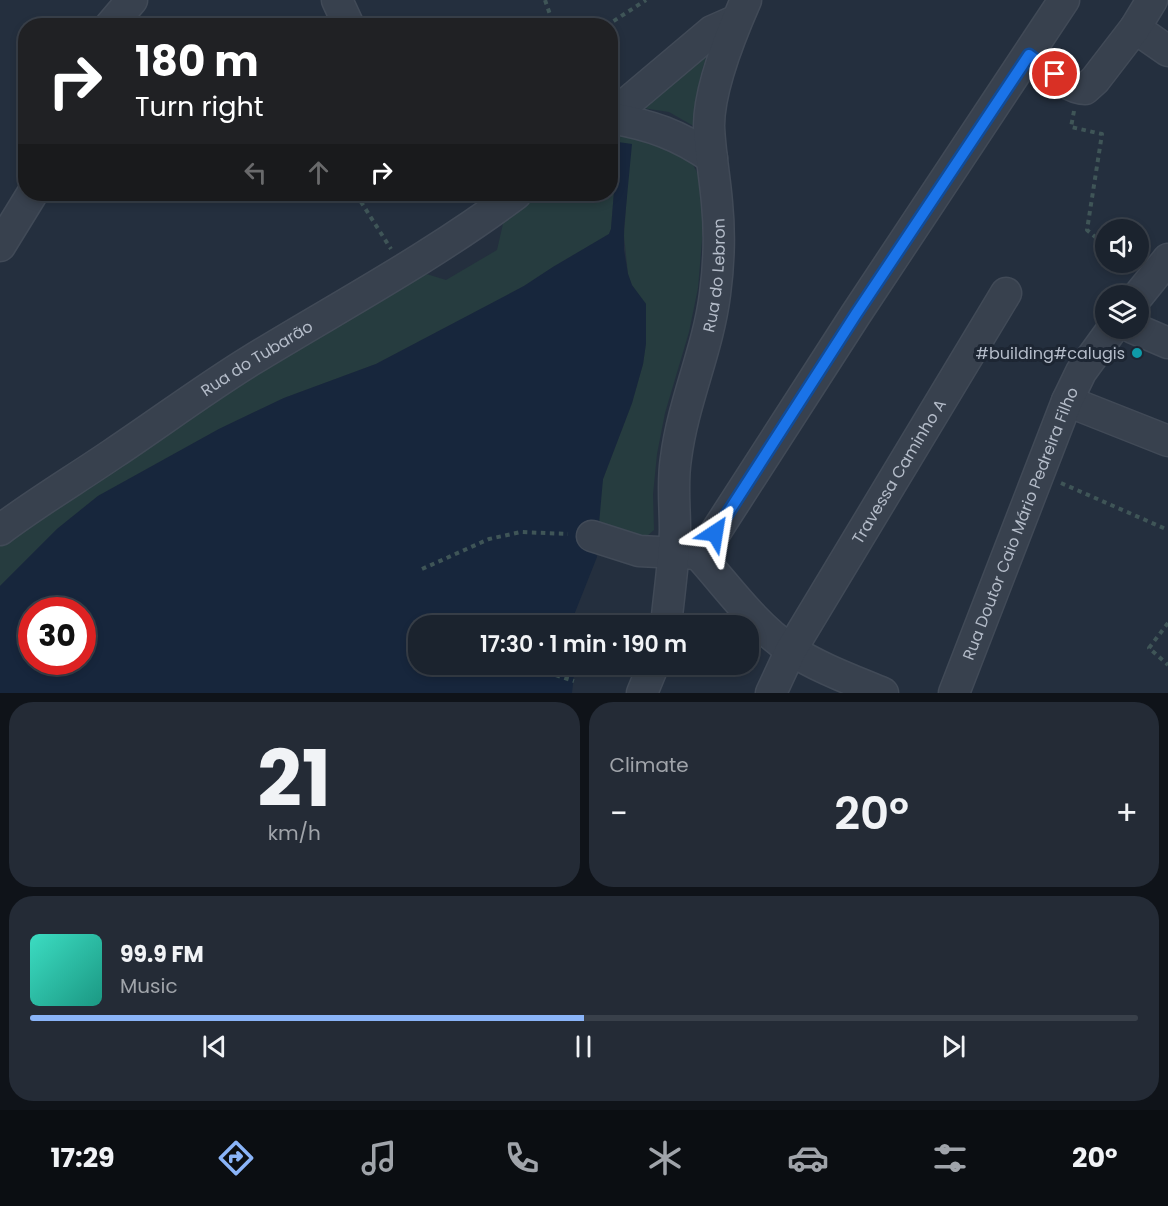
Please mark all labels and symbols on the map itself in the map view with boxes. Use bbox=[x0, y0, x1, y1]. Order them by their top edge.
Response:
pin bbox=[1029, 48, 1080, 99]
street label: Rua do Lebron bbox=[697, 218, 730, 335]
street label: Rua do Tubarão bbox=[196, 315, 317, 402]
place label: #building#calugis bbox=[976, 342, 1125, 365]
marker: #building#calugis bbox=[1130, 346, 1144, 360]
street label: Rua Doutor Caio Mário Pedreira Filho bbox=[956, 383, 1084, 663]
street label: Travessa Caminho A bbox=[846, 394, 951, 548]
position arrow bbox=[683, 501, 747, 565]
speed limit sign: 30 bbox=[18, 597, 96, 675]

